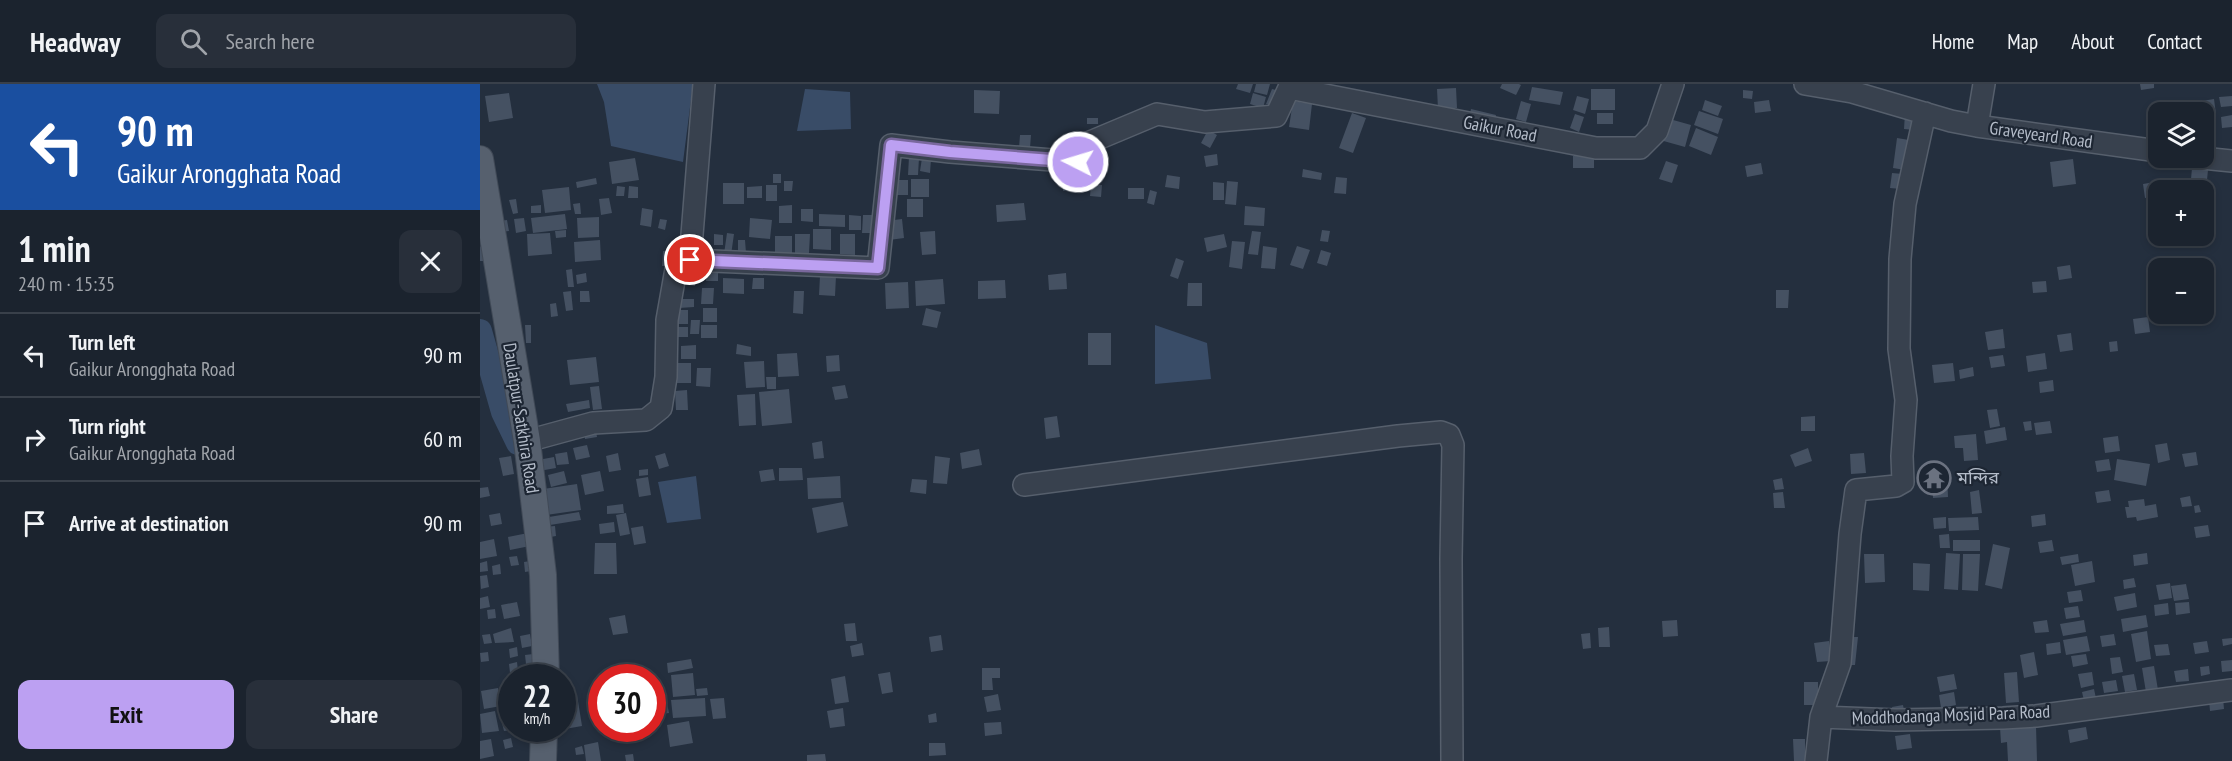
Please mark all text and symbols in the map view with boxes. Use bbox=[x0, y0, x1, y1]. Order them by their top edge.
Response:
search box bbox=[156, 14, 576, 68]
text: Headway bbox=[30, 23, 120, 60]
icon: search bbox=[177, 25, 210, 58]
text: Search here bbox=[225, 27, 315, 55]
text: Home bbox=[1932, 28, 1974, 55]
text: Map bbox=[2007, 28, 2038, 55]
text: About bbox=[2071, 28, 2114, 55]
text: Contact bbox=[2147, 28, 2202, 55]
map controls bbox=[2148, 102, 2214, 324]
button: layers bbox=[2148, 102, 2214, 168]
text: 90 m bbox=[117, 103, 194, 158]
icon: left bbox=[18, 108, 96, 186]
street label: Gaikur Road bbox=[1461, 110, 1539, 147]
street label: Graveyeard Road bbox=[1988, 116, 2094, 153]
position arrow bbox=[1046, 130, 1110, 194]
text: Gaikur Arongghata Road bbox=[117, 156, 341, 190]
button: + bbox=[2148, 180, 2214, 246]
text: 1 min bbox=[18, 225, 91, 272]
button: close bbox=[399, 230, 462, 293]
pin bbox=[664, 234, 715, 285]
icon: arrive bbox=[673, 243, 706, 276]
button: − bbox=[2148, 258, 2214, 324]
text: 240 m · 15:35 bbox=[18, 271, 115, 297]
text: Turn left bbox=[69, 328, 135, 356]
icon: left bbox=[18, 339, 51, 372]
text: 90 m bbox=[423, 341, 462, 369]
street label: Daulatpur-Satkhira Road bbox=[498, 341, 545, 495]
text: Gaikur Arongghata Road bbox=[69, 356, 235, 382]
text: Turn right bbox=[69, 412, 146, 440]
icon: right bbox=[18, 423, 51, 456]
text: 60 m bbox=[423, 425, 462, 453]
text: Gaikur Arongghata Road bbox=[69, 440, 235, 466]
temple icon: মন্দির bbox=[1916, 460, 1952, 496]
place label: মন্দির bbox=[1956, 466, 1999, 489]
icon: arrive bbox=[18, 507, 51, 540]
text: Arrive at destination bbox=[69, 509, 229, 537]
text: 90 m bbox=[423, 509, 462, 537]
speed limit sign: 30 bbox=[588, 664, 666, 742]
text: 22 bbox=[523, 676, 551, 715]
button: Exit bbox=[18, 680, 234, 749]
button: Share bbox=[246, 680, 462, 749]
street label: Moddhodanga Mosjid Para Road bbox=[1851, 700, 2051, 729]
text: km/h bbox=[524, 709, 550, 728]

